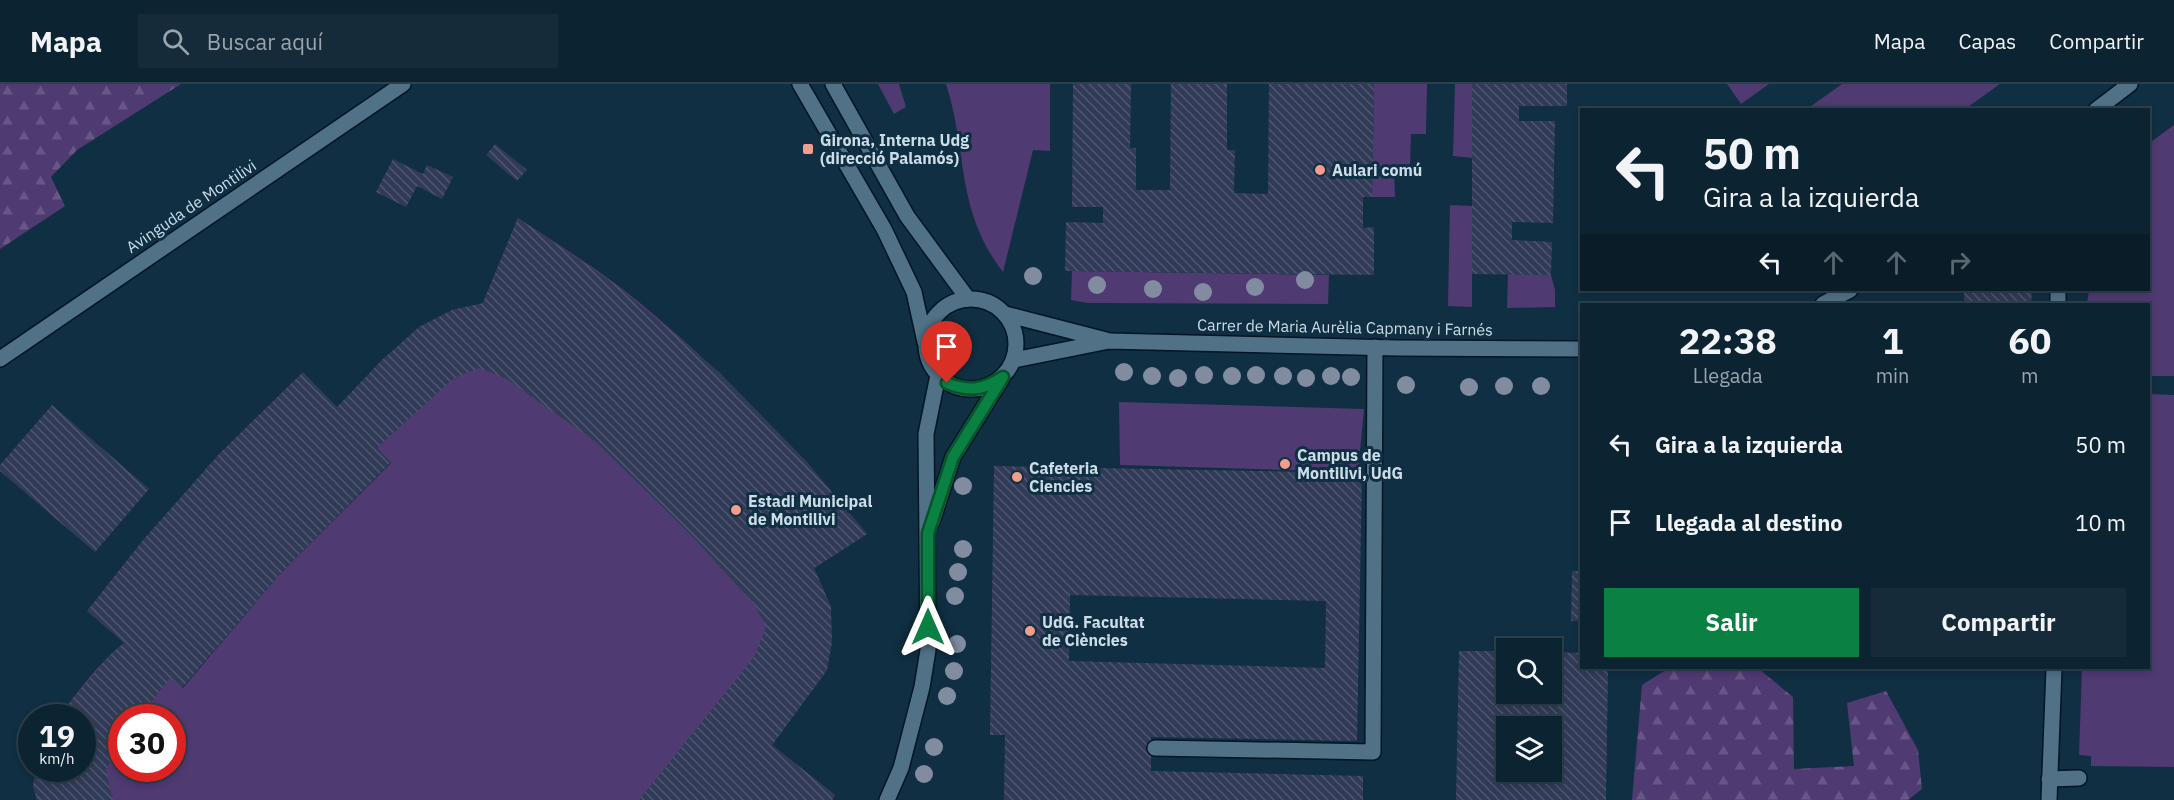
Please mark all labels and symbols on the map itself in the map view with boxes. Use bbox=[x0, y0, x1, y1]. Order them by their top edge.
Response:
place label: Girona, Interna Udg (direcció Palamós) bbox=[820, 130, 969, 168]
marker: Girona, Interna Udg (direcció Palamós) bbox=[801, 142, 815, 156]
street label: Avinguda de Montilivi bbox=[122, 155, 260, 257]
place label: Aulari comú bbox=[1332, 160, 1422, 180]
marker: Aulari comú bbox=[1313, 163, 1327, 177]
street label: Carrer de Maria Aurèlia Capmany i Farnés bbox=[1197, 314, 1493, 340]
pin bbox=[921, 321, 972, 383]
place label: Campus de Montilivi, UdG bbox=[1297, 445, 1403, 483]
marker: Campus de Montilivi, UdG bbox=[1278, 457, 1292, 471]
place label: Cafeteria Ciencies bbox=[1029, 458, 1098, 496]
marker: Cafeteria Ciencies bbox=[1010, 470, 1024, 484]
place label: Estadi Municipal de Montilivi bbox=[748, 491, 872, 529]
marker: Estadi Municipal de Montilivi bbox=[729, 503, 743, 517]
position arrow bbox=[896, 595, 960, 659]
place label: UdG. Facultat de Ciències bbox=[1042, 612, 1145, 650]
marker: UdG. Facultat de Ciències bbox=[1023, 624, 1037, 638]
speed limit sign: 30 bbox=[108, 704, 186, 782]

